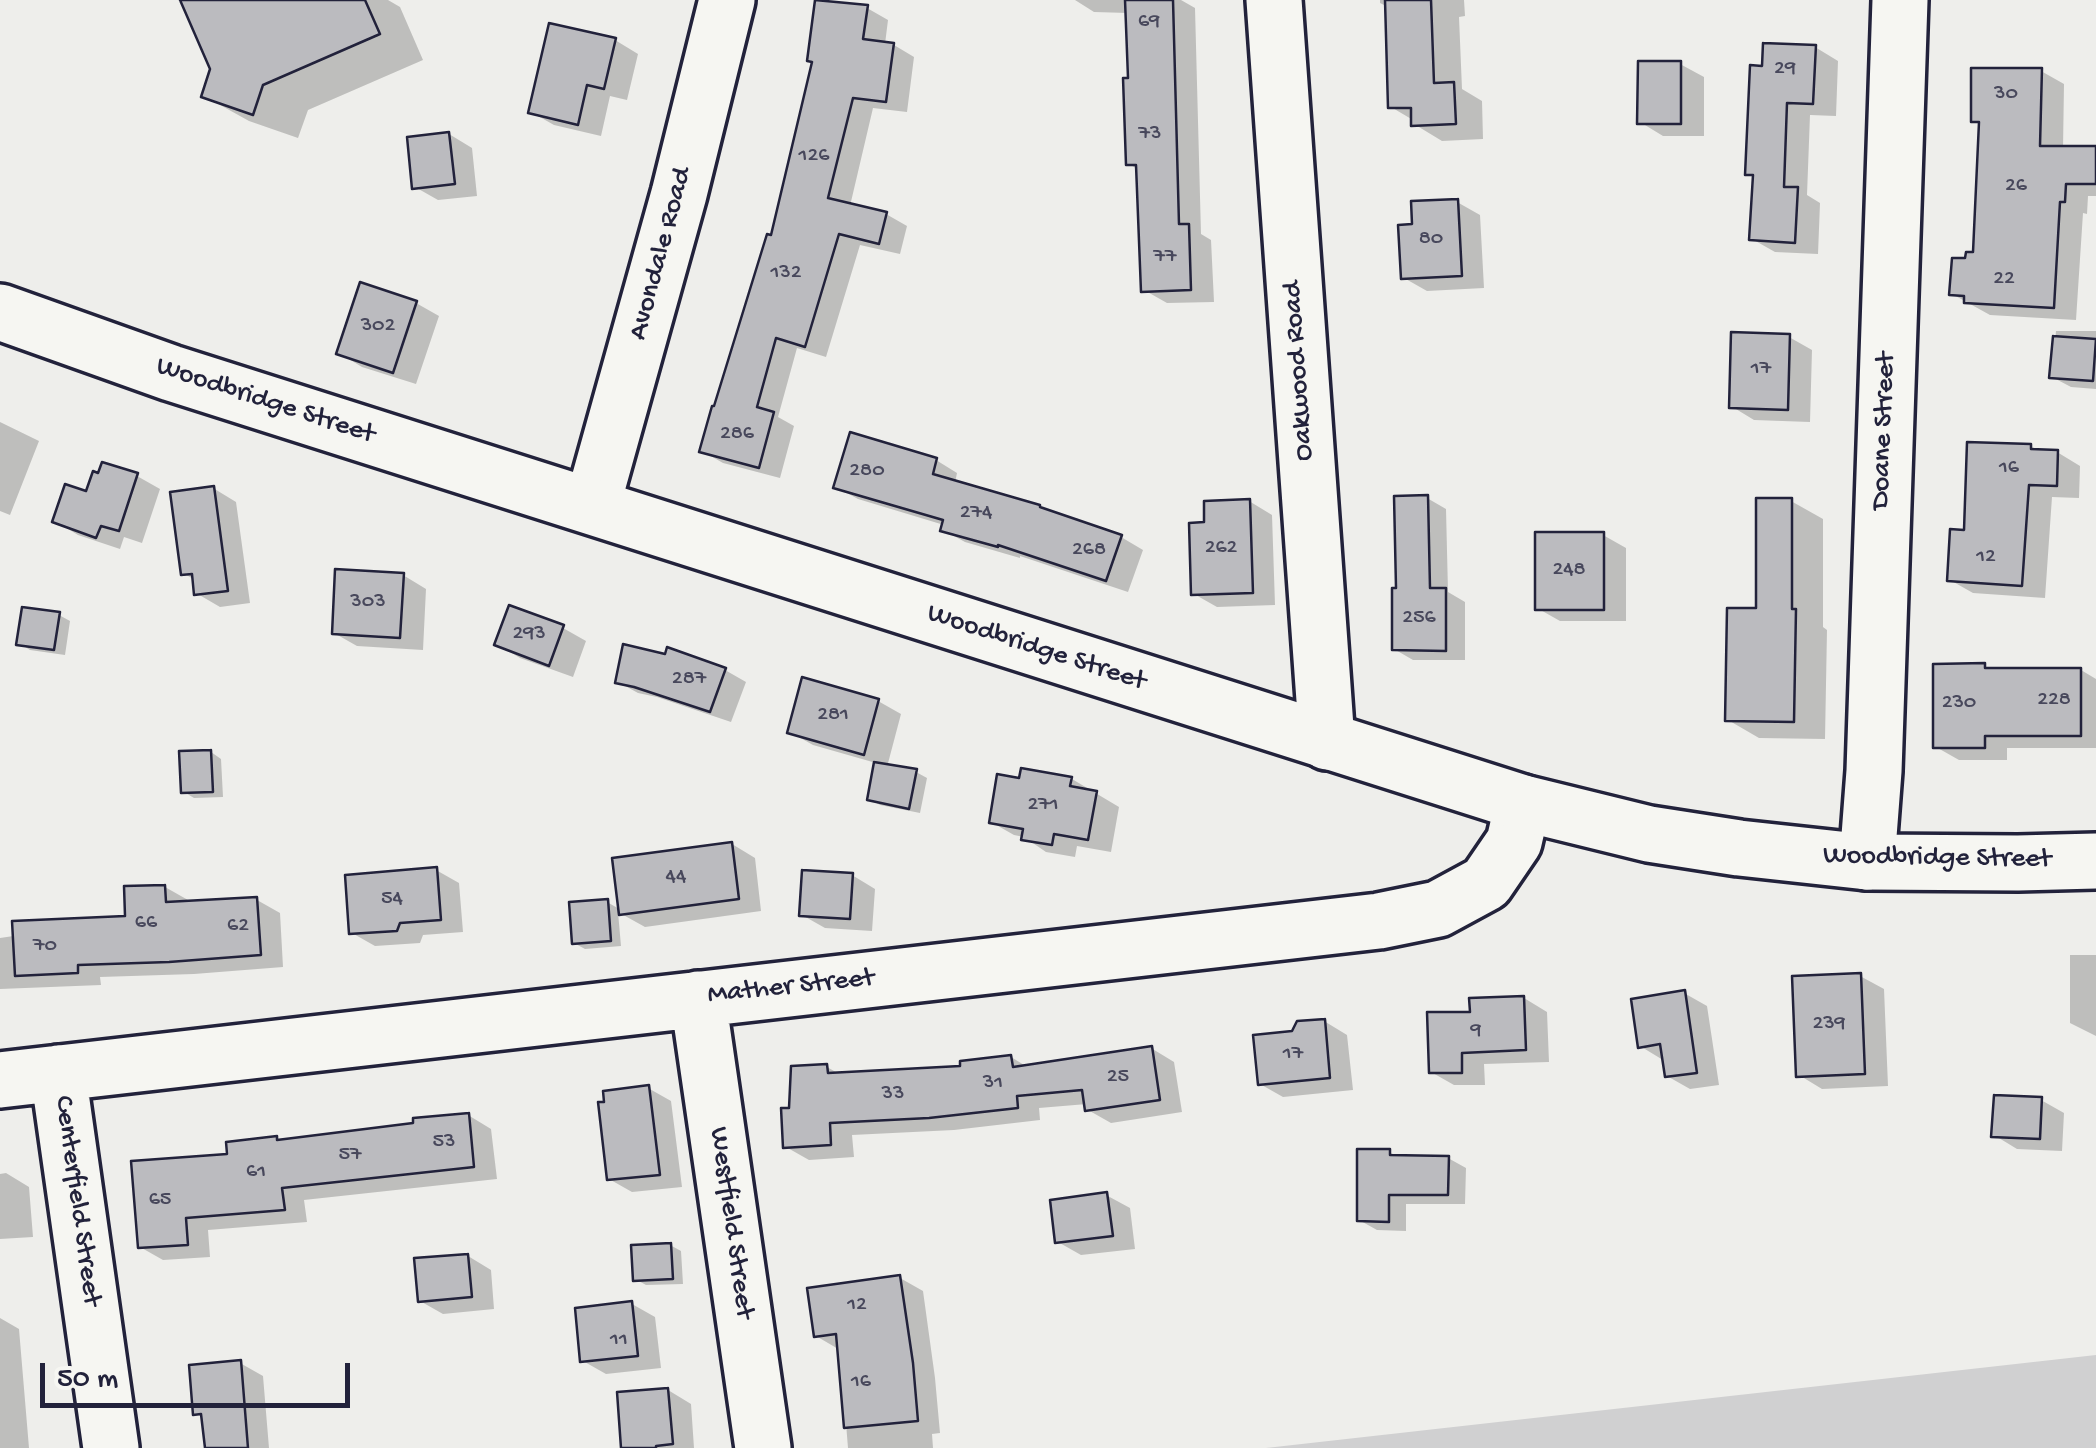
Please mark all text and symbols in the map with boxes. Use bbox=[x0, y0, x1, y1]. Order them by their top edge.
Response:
house number: 69 bbox=[1138, 10, 1160, 36]
house number: 29 bbox=[1774, 57, 1796, 83]
house number: 30 bbox=[1994, 82, 2018, 108]
house number: 73 bbox=[1139, 122, 1161, 148]
house number: 126 bbox=[799, 144, 829, 170]
street label: Avondale Road bbox=[623, 164, 701, 344]
house number: 26 bbox=[2005, 174, 2027, 200]
house number: 80 bbox=[1419, 227, 1443, 253]
house number: 77 bbox=[1154, 245, 1176, 271]
house number: 132 bbox=[770, 261, 802, 287]
house number: 22 bbox=[1993, 267, 2015, 293]
street label: Oakwood Road bbox=[1277, 280, 1323, 462]
house number: 302 bbox=[361, 314, 395, 340]
street label: Woodbridge Street bbox=[151, 351, 379, 453]
street label: Doane Street bbox=[1865, 352, 1905, 510]
house number: 17 bbox=[1751, 357, 1771, 383]
house number: 286 bbox=[720, 422, 754, 448]
house number: 16 bbox=[1999, 456, 2019, 482]
house number: 280 bbox=[849, 459, 885, 485]
house number: 274 bbox=[960, 501, 992, 527]
house number: 262 bbox=[1205, 536, 1237, 562]
house number: 268 bbox=[1072, 538, 1106, 564]
house number: 12 bbox=[1976, 545, 1996, 571]
house number: 248 bbox=[1552, 558, 1586, 584]
house number: 303 bbox=[350, 590, 386, 616]
street label: Woodbridge Street bbox=[922, 598, 1150, 700]
house number: 256 bbox=[1402, 606, 1436, 632]
house number: 293 bbox=[512, 622, 546, 648]
house number: 287 bbox=[672, 667, 706, 693]
house number: 228 bbox=[2037, 688, 2071, 714]
house number: 230 bbox=[1942, 691, 1976, 717]
house number: 281 bbox=[817, 703, 849, 729]
house number: 271 bbox=[1027, 793, 1059, 819]
street label: Woodbridge Street bbox=[1823, 840, 2051, 878]
house number: 44 bbox=[666, 865, 686, 891]
house number: 54 bbox=[381, 887, 403, 913]
house number: 66 bbox=[135, 911, 157, 937]
house number: 62 bbox=[227, 914, 249, 940]
house number: 70 bbox=[33, 934, 57, 960]
street label: Mather Street bbox=[706, 963, 876, 1013]
house number: 239 bbox=[1812, 1012, 1846, 1038]
house number: 9 bbox=[1470, 1019, 1482, 1045]
house number: 17 bbox=[1283, 1042, 1303, 1068]
house number: 25 bbox=[1107, 1065, 1129, 1091]
house number: 31 bbox=[983, 1071, 1003, 1097]
house number: 33 bbox=[882, 1082, 904, 1108]
street label: Centerfield Street bbox=[45, 1094, 107, 1308]
street label: Westfield Street bbox=[700, 1125, 760, 1321]
house number: 53 bbox=[433, 1130, 455, 1156]
house number: 57 bbox=[338, 1143, 362, 1169]
house number: 61 bbox=[246, 1160, 266, 1186]
house number: 65 bbox=[149, 1188, 171, 1214]
house number: 12 bbox=[847, 1293, 867, 1319]
house number: 11 bbox=[610, 1328, 628, 1354]
scale bar bbox=[45, 1343, 355, 1405]
text: 50 m bbox=[57, 1363, 118, 1398]
house number: 16 bbox=[851, 1370, 871, 1396]

